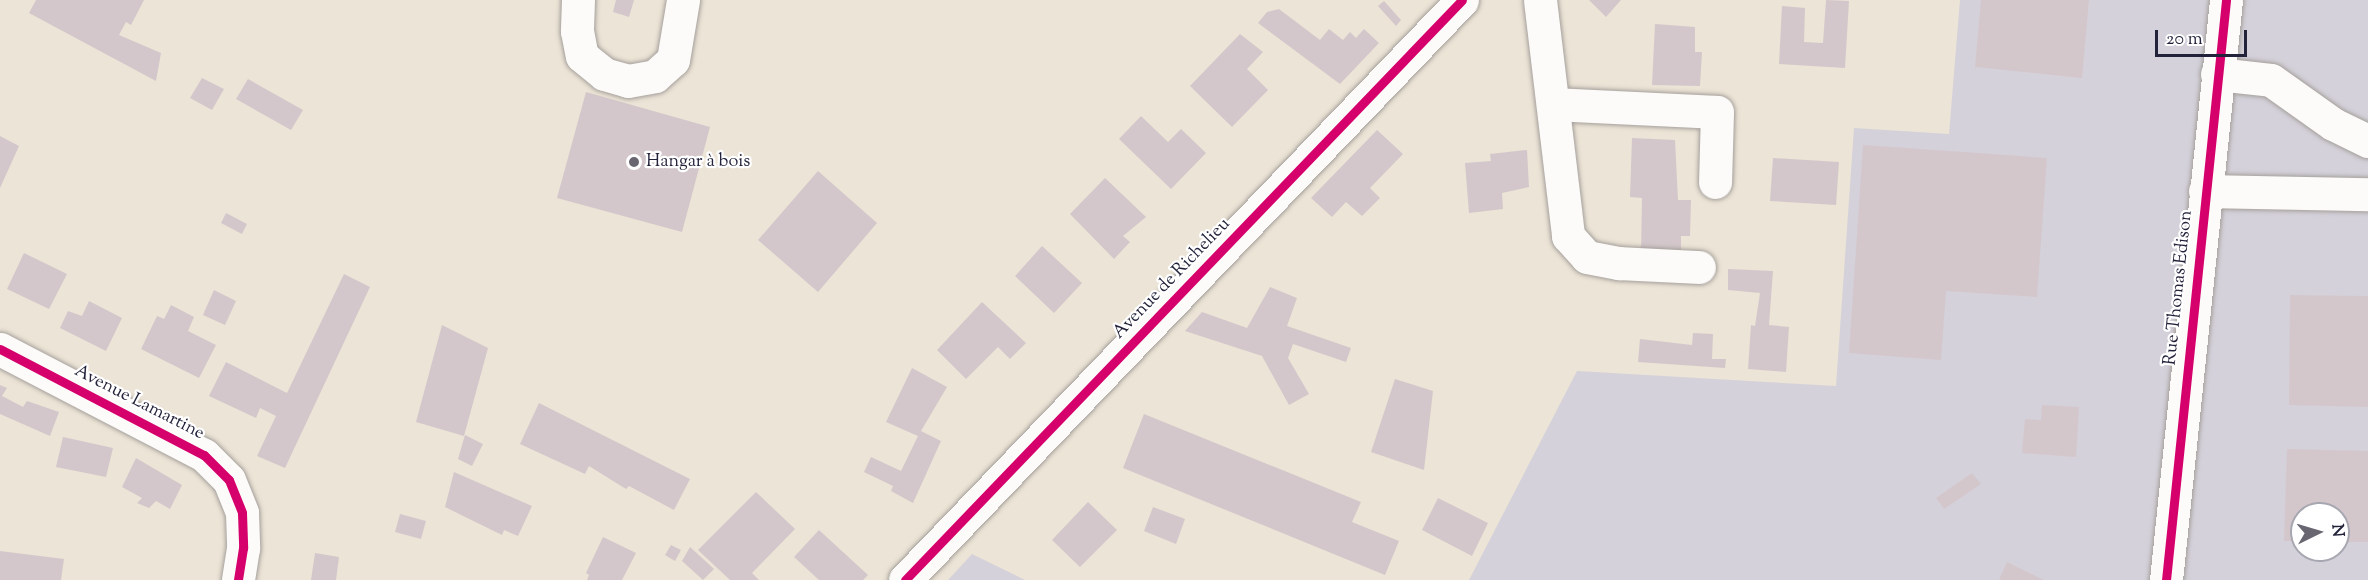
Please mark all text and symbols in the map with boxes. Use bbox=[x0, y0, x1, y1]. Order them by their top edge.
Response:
scale bar bbox=[2158, 18, 2250, 56]
text: 20 m bbox=[2166, 27, 2203, 53]
place label: Hangar à bois bbox=[646, 151, 750, 173]
marker: Hangar à bois bbox=[627, 155, 641, 169]
street label: Rue Thomas Edison bbox=[2160, 209, 2198, 367]
street label: Avenue de Richelieu bbox=[1109, 214, 1235, 344]
street label: Avenue Lamartine bbox=[70, 361, 208, 445]
north arrow bbox=[2290, 502, 2350, 562]
text: N bbox=[2324, 523, 2348, 538]

